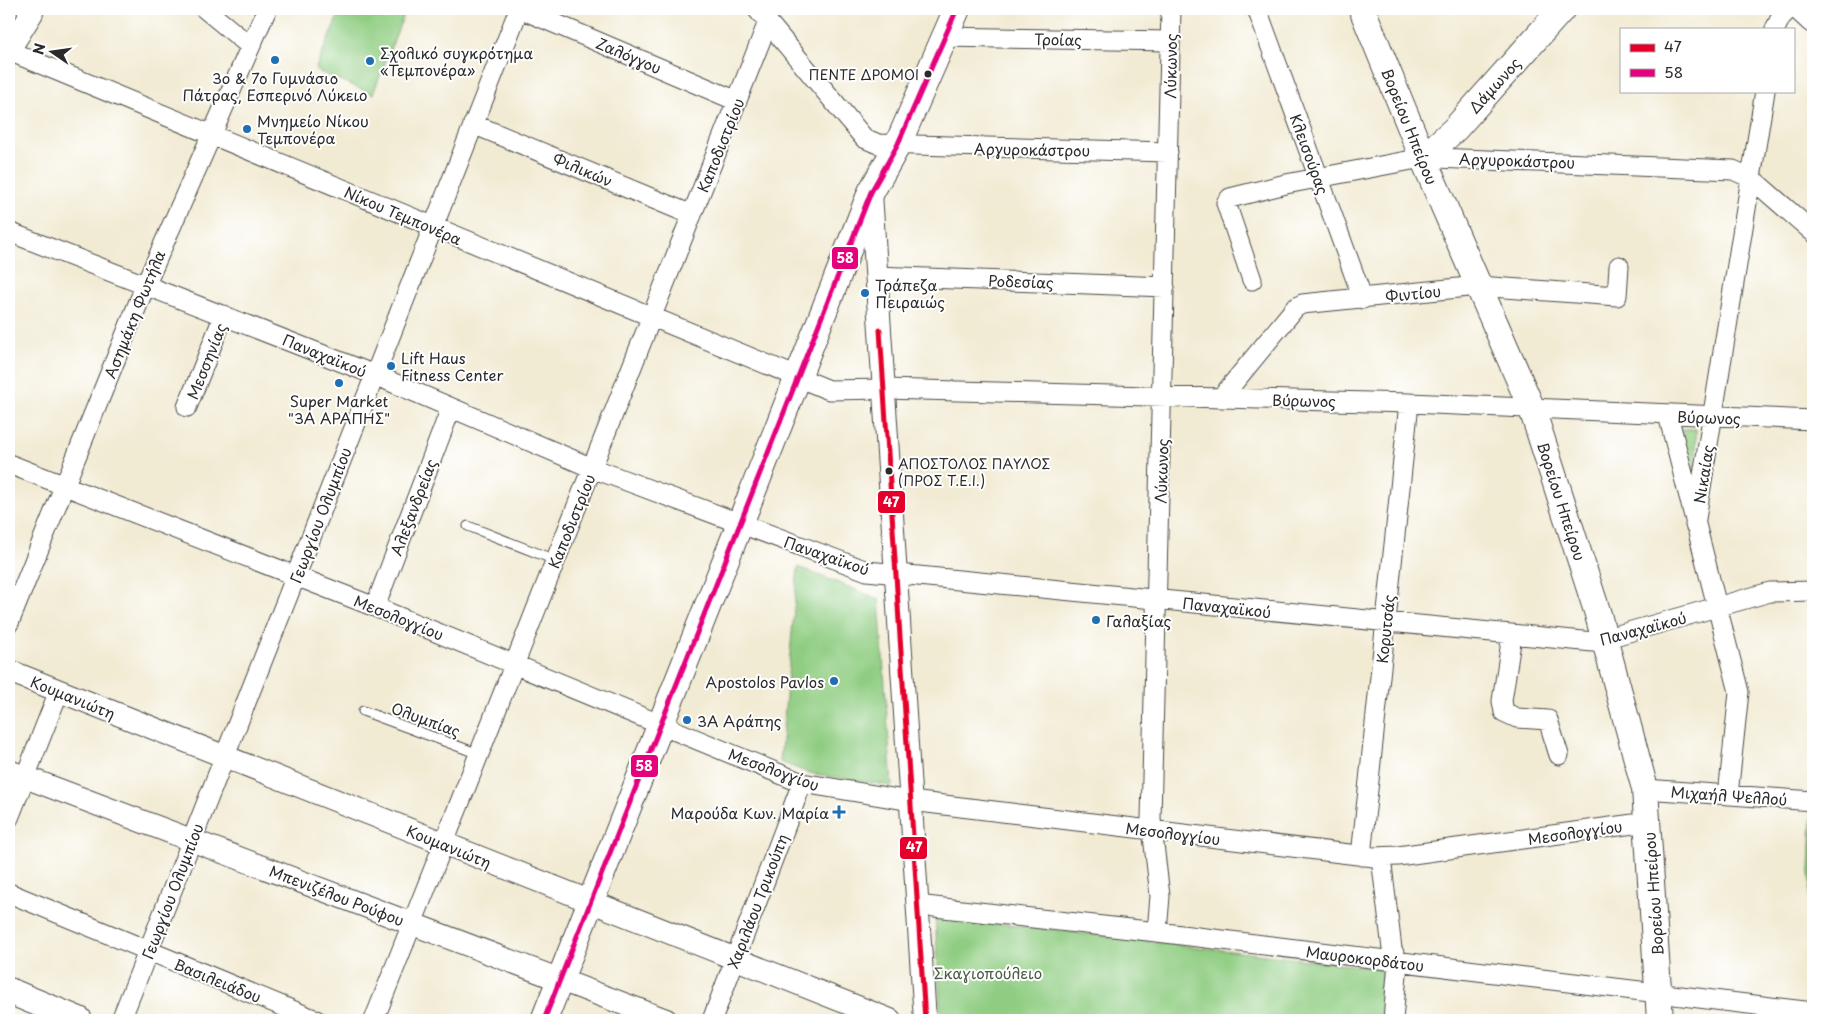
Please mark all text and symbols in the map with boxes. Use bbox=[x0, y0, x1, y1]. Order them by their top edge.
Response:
street label: Τροίας bbox=[1034, 27, 1082, 51]
north arrow bbox=[28, 28, 78, 78]
legend bbox=[1620, 28, 1794, 92]
street label: Ζαλόγγου bbox=[593, 31, 665, 79]
street label: Λύκωνος bbox=[1158, 33, 1182, 99]
text: 47 bbox=[1664, 34, 1682, 57]
text: N bbox=[27, 41, 50, 57]
place label: Σχολικό συγκρότημα «Τεμπονέρα» bbox=[380, 41, 533, 81]
street label: Δάμωνος bbox=[1463, 52, 1526, 118]
marker: 3ο & 7ο Γυμνάσιο Πάτρας, Εσπερινό Λύκειο bbox=[269, 54, 281, 66]
marker: Σχολικό συγκρότημα «Τεμπονέρα» bbox=[364, 55, 376, 67]
text: 58 bbox=[1664, 60, 1683, 83]
place label: ΠΕΝΤΕ ΔΡΟΜΟΙ bbox=[808, 64, 919, 85]
street label: Βορείου Ηπείρου bbox=[1376, 64, 1444, 188]
place label: 3ο & 7ο Γυμνάσιο Πάτρας, Εσπερινό Λύκειο bbox=[182, 66, 368, 106]
marker: ΠΕΝΤΕ ΔΡΟΜΟΙ bbox=[923, 69, 933, 79]
street label: Καποδιστρίου bbox=[691, 94, 749, 196]
place label: Μνημείο Νίκου Τεμπονέρα bbox=[257, 109, 369, 149]
street label: Κλεισούρας bbox=[1285, 111, 1335, 198]
marker: Μνημείο Νίκου Τεμπονέρα bbox=[241, 123, 253, 135]
street label: Αργυροκάστρου bbox=[974, 136, 1090, 162]
street label: Φιλικών bbox=[550, 146, 616, 192]
street label: Αργυροκάστρου bbox=[1458, 146, 1576, 174]
street label: Νίκου Τεμπονέρα bbox=[341, 180, 465, 250]
street label: Ασημάκη Φωτήλα bbox=[98, 246, 170, 382]
line badge: 58 bbox=[831, 246, 859, 270]
text: 58 bbox=[836, 247, 854, 268]
street label: Ροδεσίας bbox=[988, 268, 1054, 294]
place label: Τράπεζα Πειραιώς bbox=[875, 273, 945, 313]
street label: Φιντίου bbox=[1384, 279, 1442, 307]
marker: Τράπεζα Πειραιώς bbox=[859, 287, 871, 299]
street label: Μεσσηνίας bbox=[180, 319, 232, 403]
street label: Παναχαϊκού bbox=[279, 328, 371, 382]
place label: Lift Haus Fitness Center bbox=[401, 346, 504, 386]
marker: Lift Haus Fitness Center bbox=[385, 360, 397, 372]
marker: Super Market "3Α ΑΡΑΠΗΣ" bbox=[333, 377, 345, 389]
street label: Βύρωνος bbox=[1272, 388, 1336, 412]
place label: Super Market "3Α ΑΡΑΠΗΣ" bbox=[288, 389, 390, 429]
street label: Βύρωνος bbox=[1677, 404, 1741, 430]
street label: Λύκωνος bbox=[1148, 438, 1174, 504]
street label: Βορείου Ηπείρου bbox=[1532, 439, 1592, 563]
street label: Νικαίας bbox=[1687, 443, 1719, 505]
street label: Γεωργίου Ολυμπίου bbox=[283, 444, 357, 586]
place label: ΑΠΟΣΤΟΛΟΣ ΠΑΥΛΟΣ (ΠΡΟΣ Τ.Ε.Ι.) bbox=[898, 453, 1050, 491]
street label: Αλεξανδρείας bbox=[384, 455, 442, 559]
marker: ΑΠΟΣΤΟΛΟΣ ΠΑΥΛΟΣ (ΠΡΟΣ Τ.Ε.Ι.) bbox=[884, 466, 894, 476]
street label: Καποδιστρίου bbox=[542, 470, 600, 572]
line badge: 47 bbox=[877, 490, 906, 514]
text: 47 bbox=[883, 491, 900, 512]
street label: Παναχαϊκού bbox=[781, 530, 873, 580]
street label: Μεσολογγίου bbox=[351, 589, 447, 645]
street label: Παναχαϊκού bbox=[1182, 591, 1272, 623]
street label: Κορυτσάς bbox=[1370, 593, 1400, 665]
street label: Παναχαϊκού bbox=[1597, 605, 1689, 651]
place label: Γαλαξίας bbox=[1106, 609, 1172, 632]
marker: Γαλαξίας bbox=[1090, 614, 1102, 626]
street label: Κουμανιώτη bbox=[27, 670, 119, 724]
place label: Apostolos Pavlos bbox=[706, 670, 824, 693]
marker: Apostolos Pavlos bbox=[828, 675, 840, 687]
street label: Ολυμπίας bbox=[388, 696, 464, 742]
place label: 3Α Αράπης bbox=[697, 709, 782, 732]
marker: 3Α Αράπης bbox=[681, 714, 693, 726]
street label: Μεσολογγίου bbox=[725, 742, 823, 796]
line badge: 58 bbox=[630, 754, 659, 778]
text: 58 bbox=[635, 755, 653, 776]
street label: Μιχαήλ Ψελλού bbox=[1670, 779, 1788, 811]
place label: Μαρούδα Κων. Μαρία bbox=[670, 801, 829, 824]
marker: Μαρούδα Κων. Μαρία bbox=[833, 806, 845, 818]
street label: Μεσολογγίου bbox=[1526, 814, 1624, 850]
street label: Μεσολογγίου bbox=[1124, 816, 1222, 850]
street label: Κουμανιώτη bbox=[403, 819, 495, 873]
street label: Γεωργίου Ολυμπίου bbox=[135, 820, 209, 962]
street label: Χαριλάου Τρικούπη bbox=[721, 830, 793, 972]
street label: Βορείου Ηπείρου bbox=[1637, 831, 1669, 957]
line badge: 47 bbox=[899, 836, 928, 860]
text: 47 bbox=[906, 836, 923, 857]
street label: Μπενιζέλου Ρούφου bbox=[266, 859, 408, 931]
street label: Μαυροκορδάτου bbox=[1305, 939, 1425, 977]
street label: Βασιλειάδου bbox=[171, 952, 265, 1008]
park label: Σκαγιοπούλειο bbox=[934, 961, 1042, 984]

